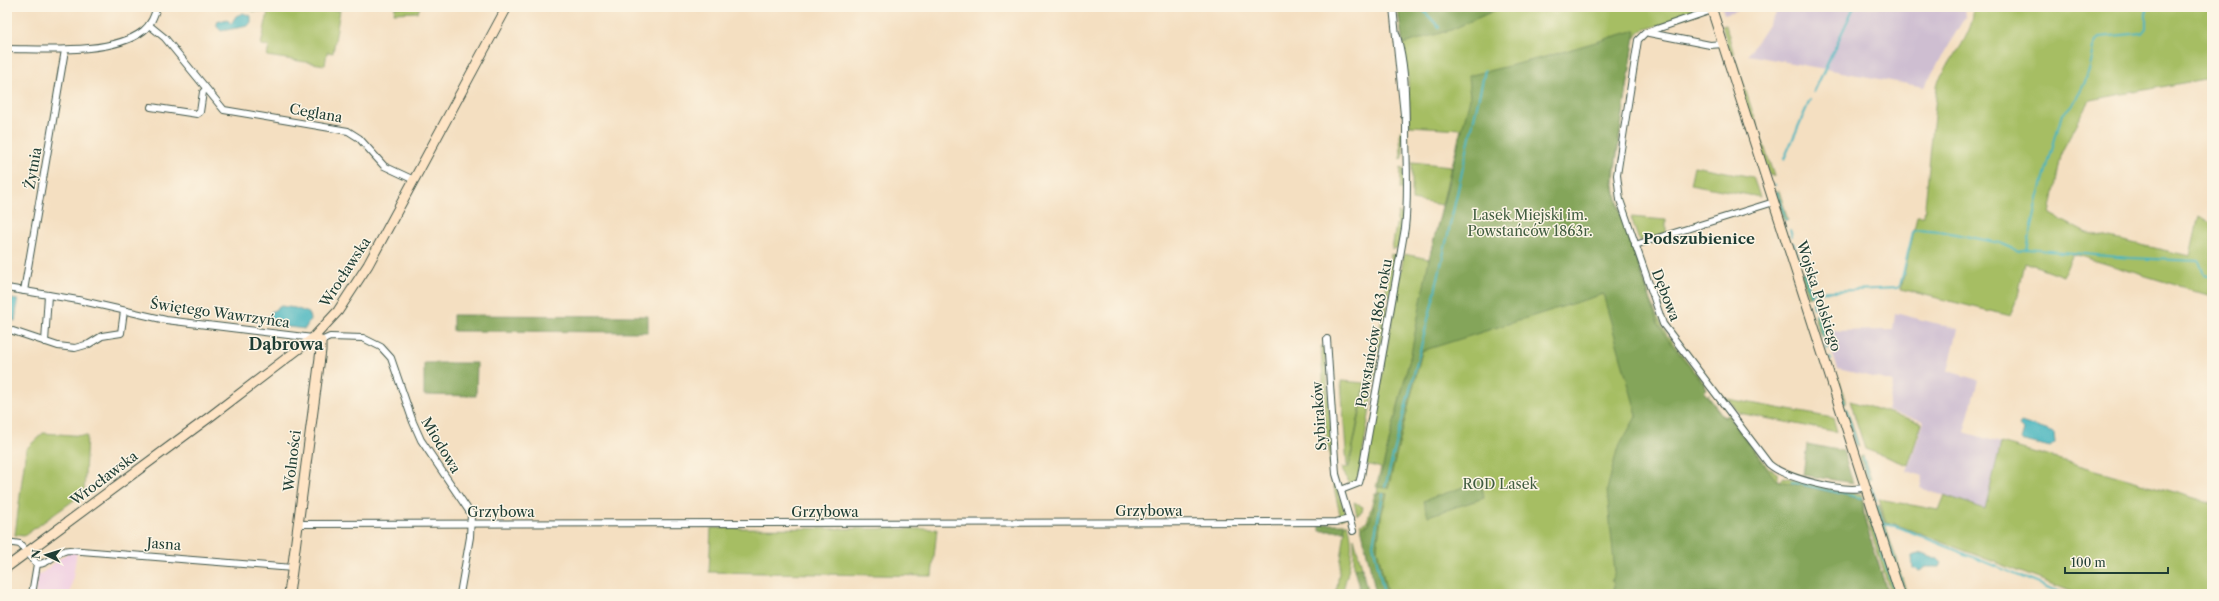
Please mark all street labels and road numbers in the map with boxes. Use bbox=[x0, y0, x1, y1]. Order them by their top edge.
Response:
street label: Ceglana bbox=[288, 99, 345, 127]
street label: Żytnia bbox=[20, 145, 46, 190]
street label: Wrocławska bbox=[315, 233, 375, 311]
street label: Wojska Polskiego bbox=[1792, 237, 1845, 354]
street label: Powstańców 1863 roku bbox=[1352, 257, 1396, 409]
street label: Dębowa bbox=[1648, 266, 1684, 324]
street label: Świętego Wawrzyńca bbox=[149, 293, 292, 332]
street label: Sybiraków bbox=[1308, 380, 1330, 451]
street label: Miodowa bbox=[417, 414, 465, 477]
street label: Wolności bbox=[279, 429, 305, 494]
street label: Wrocławska bbox=[66, 446, 142, 510]
street label: Grzybowa bbox=[1115, 502, 1183, 520]
street label: Grzybowa bbox=[467, 503, 535, 521]
street label: Grzybowa bbox=[791, 503, 859, 521]
street label: Jasna bbox=[144, 534, 182, 554]

